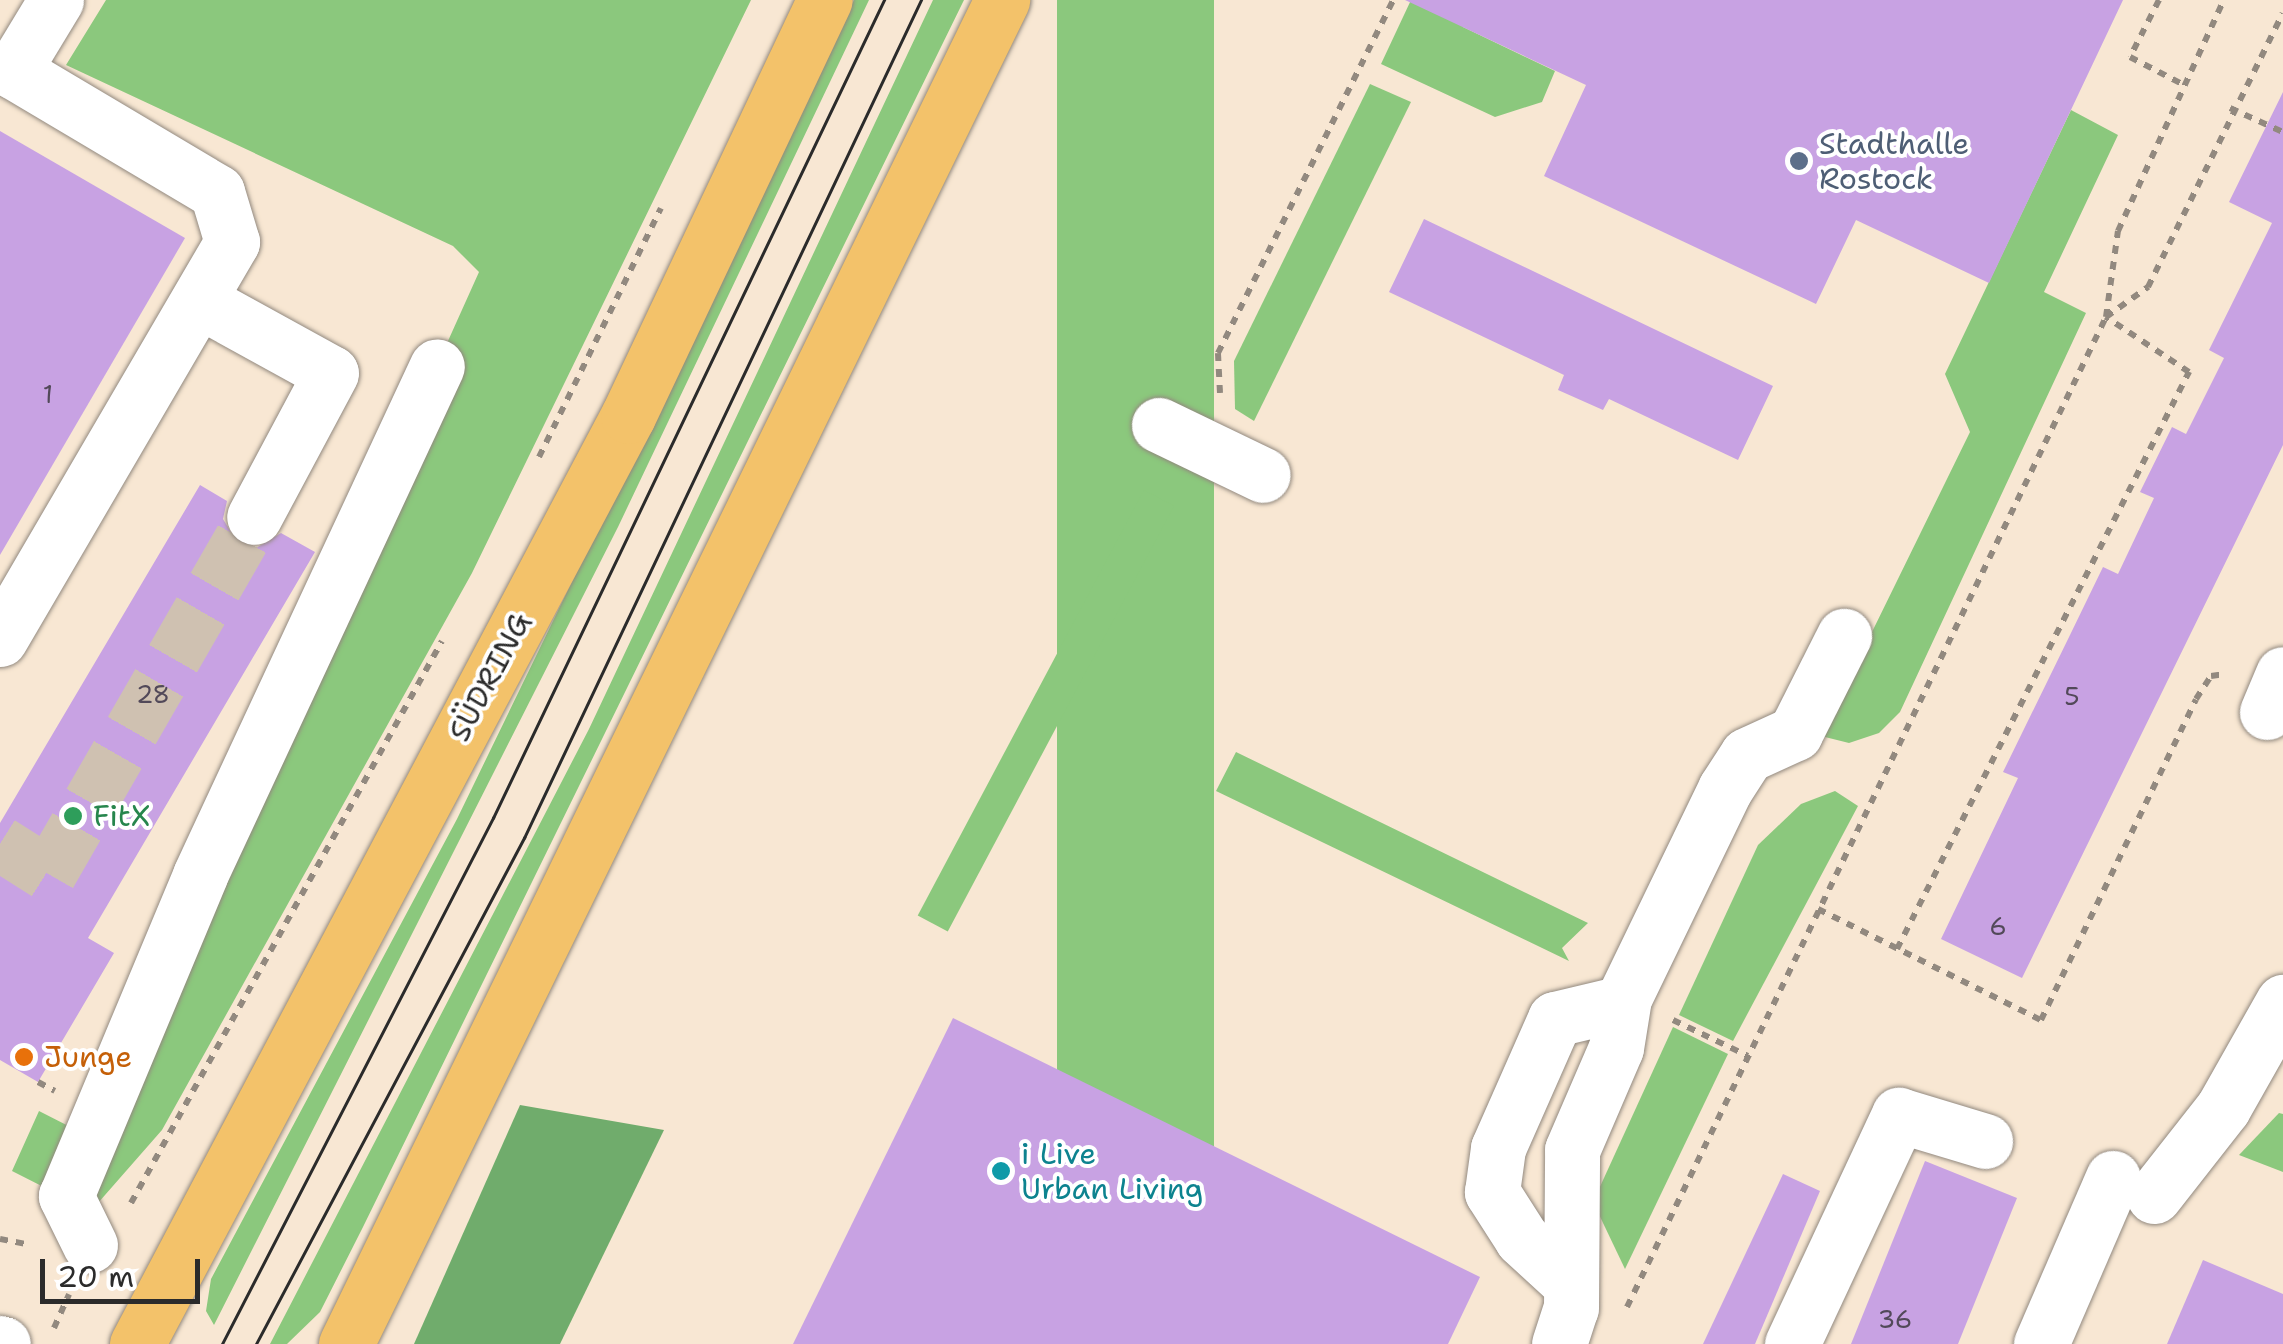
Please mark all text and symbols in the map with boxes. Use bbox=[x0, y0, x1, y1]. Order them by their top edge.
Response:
place label: Stadthalle Rostock bbox=[1819, 126, 1969, 196]
marker: Stadthalle Rostock bbox=[1788, 150, 1810, 172]
house number: 1 bbox=[43, 379, 53, 409]
street label: SÜDRING bbox=[441, 607, 539, 747]
house number: 28 bbox=[136, 679, 170, 709]
house number: 5 bbox=[2064, 681, 2080, 711]
place label: FitX bbox=[93, 798, 150, 834]
marker: FitX bbox=[62, 805, 84, 827]
house number: 6 bbox=[1989, 911, 2007, 941]
place label: Junge bbox=[44, 1039, 132, 1075]
marker: Junge bbox=[13, 1046, 35, 1068]
place label: i Live Urban Living bbox=[1021, 1136, 1203, 1206]
marker: i Live Urban Living bbox=[990, 1160, 1012, 1182]
scale bar bbox=[45, 1239, 205, 1301]
text: 20 m bbox=[57, 1256, 134, 1297]
house number: 36 bbox=[1878, 1304, 1912, 1334]

